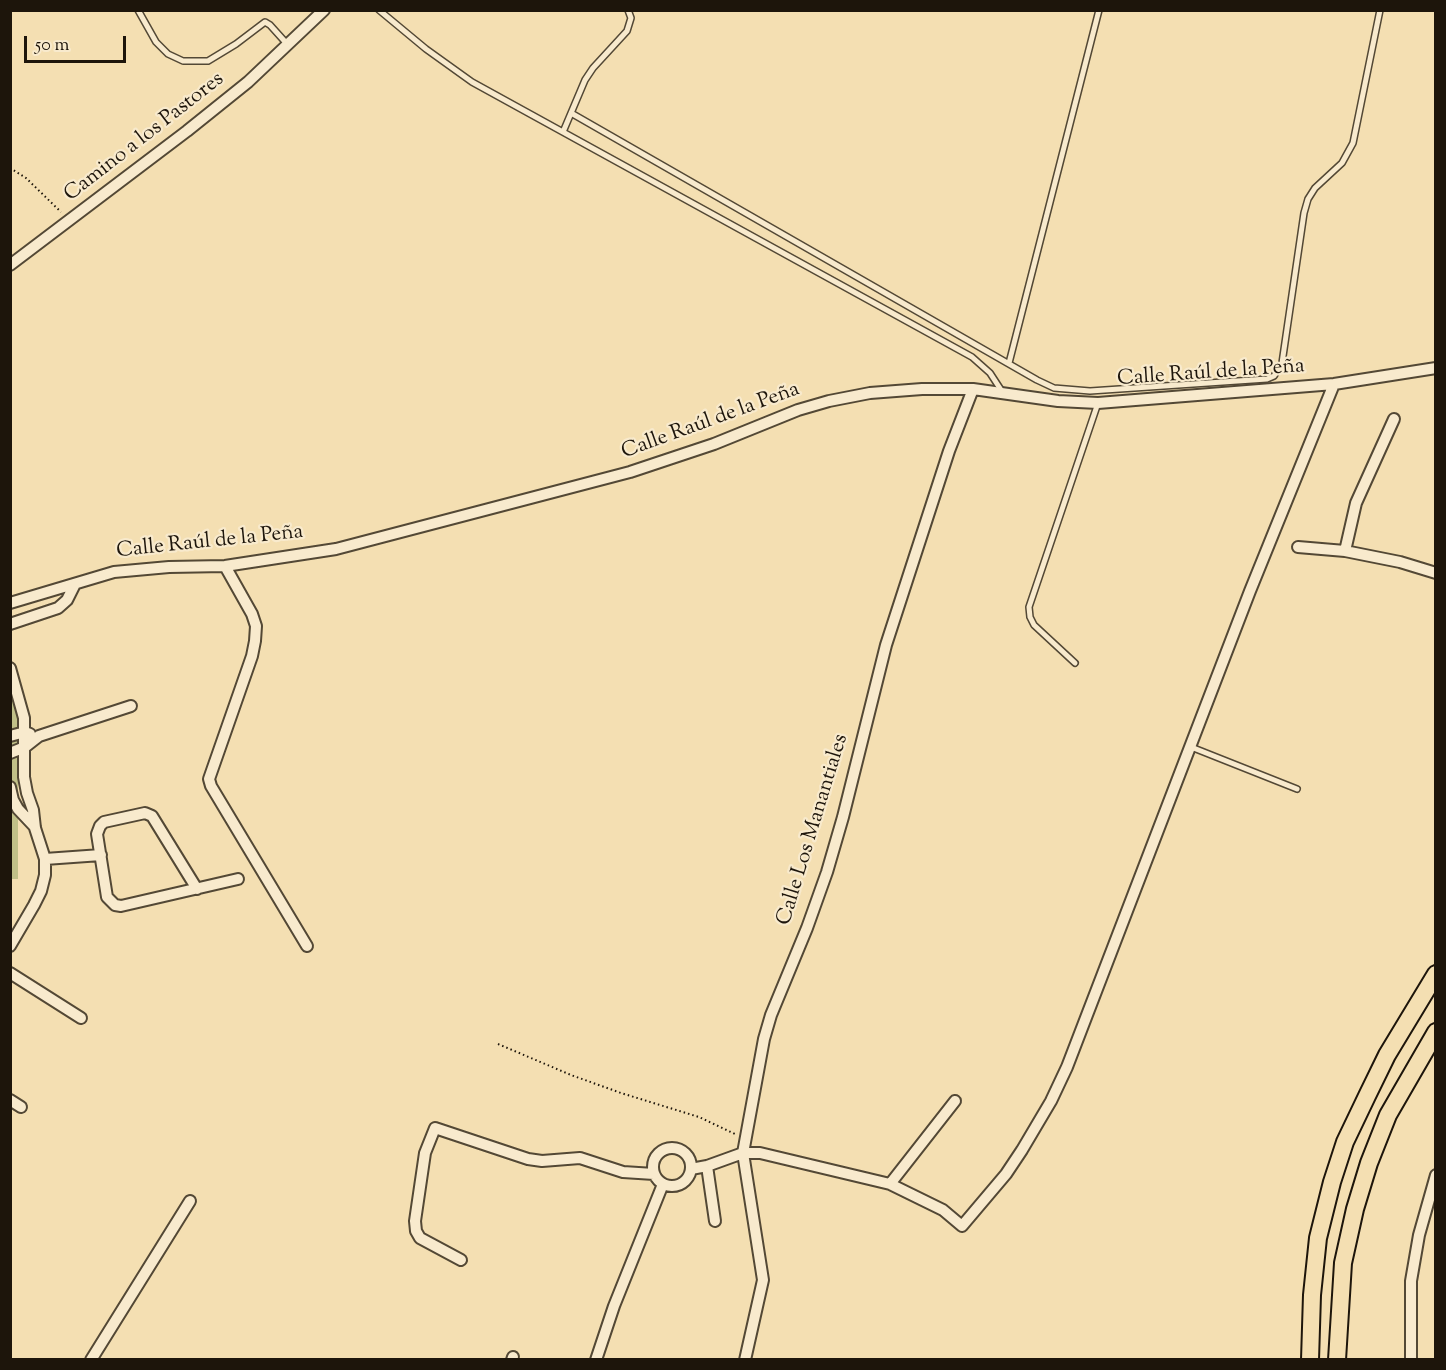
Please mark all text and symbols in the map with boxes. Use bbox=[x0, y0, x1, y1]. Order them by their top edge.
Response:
scale bar bbox=[27, 24, 129, 62]
text: 50 m bbox=[35, 33, 69, 59]
street label: Camino a los Pastores bbox=[60, 68, 230, 208]
street label: Calle Raúl de la Peña bbox=[1116, 355, 1306, 393]
street label: Calle Raúl de la Peña bbox=[618, 378, 804, 466]
street label: Calle Raúl de la Peña bbox=[115, 521, 305, 565]
street label: Calle Los Manantiales bbox=[773, 731, 855, 929]

